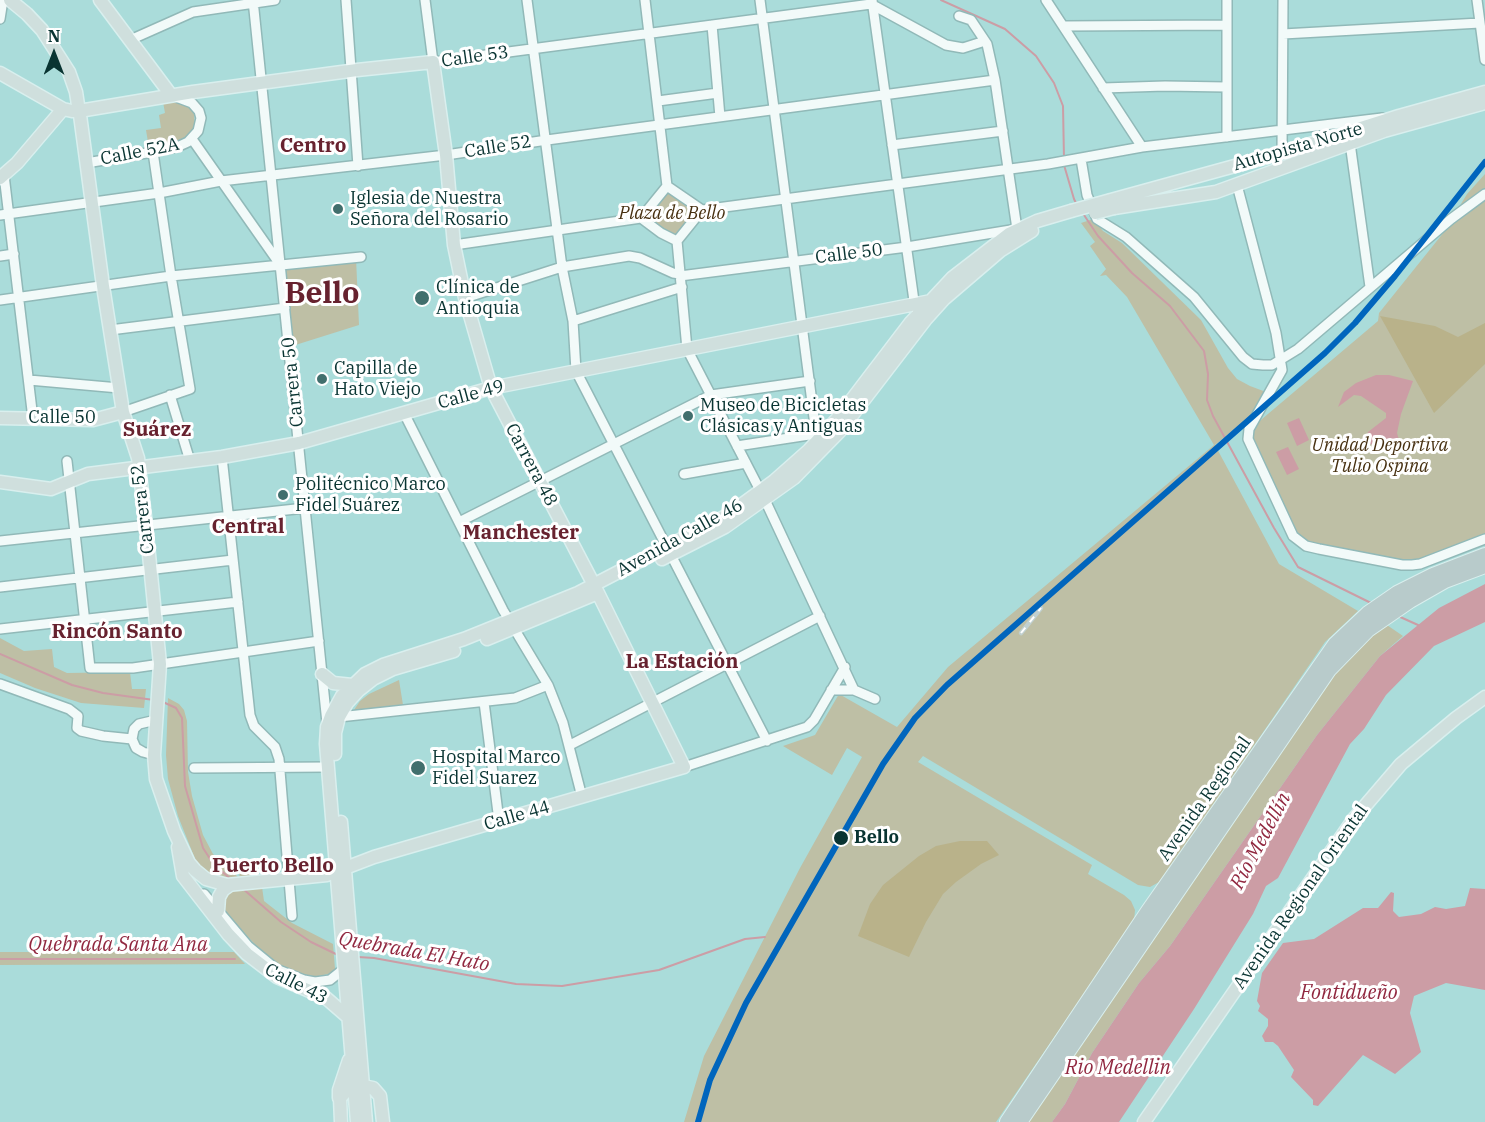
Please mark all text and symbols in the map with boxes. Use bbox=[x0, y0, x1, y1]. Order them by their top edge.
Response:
north arrow bbox=[24, 24, 84, 84]
text: N bbox=[48, 26, 60, 46]
street label: Calle 53 bbox=[440, 42, 510, 72]
street label: Autopista Norte bbox=[1231, 118, 1365, 176]
street label: Calle 52 bbox=[463, 131, 533, 163]
street label: Calle 52A bbox=[99, 134, 181, 170]
district label: Centro bbox=[280, 134, 346, 158]
place label: Iglesia de Nuestra Señora del Rosario bbox=[350, 188, 508, 230]
marker: Iglesia de Nuestra Señora del Rosario bbox=[331, 202, 345, 216]
park label: Plaza de Bello bbox=[619, 203, 725, 225]
street label: Calle 50 bbox=[814, 239, 884, 269]
district label: Bello bbox=[284, 276, 360, 312]
place label: Clínica de Antioquia bbox=[436, 277, 520, 320]
marker: Clínica de Antioquia bbox=[413, 289, 431, 307]
street label: Carrera 50 bbox=[278, 336, 308, 428]
place label: Capilla de Hato Viejo bbox=[334, 358, 421, 400]
marker: Capilla de Hato Viejo bbox=[315, 372, 329, 386]
street label: Calle 49 bbox=[436, 376, 506, 414]
place label: Museo de Bicicletas Clásicas y Antiguas bbox=[700, 395, 866, 438]
street label: Calle 50 bbox=[28, 407, 96, 429]
marker: Museo de Bicicletas Clásicas y Antiguas bbox=[681, 409, 695, 423]
district label: Suárez bbox=[123, 418, 191, 442]
street label: Carrera 48 bbox=[500, 420, 562, 510]
park label: Unidad Deportiva Tulio Ospina bbox=[1312, 435, 1448, 478]
street label: Carrera 52 bbox=[127, 463, 159, 555]
place label: Politécnico Marco Fidel Suárez bbox=[295, 474, 446, 516]
marker: Politécnico Marco Fidel Suárez bbox=[276, 488, 290, 502]
street label: Avenida Calle 46 bbox=[613, 494, 747, 582]
district label: Central bbox=[212, 515, 284, 539]
district label: Manchester bbox=[463, 521, 579, 545]
district label: Rincón Santo bbox=[51, 620, 183, 644]
district label: La Estación bbox=[626, 650, 738, 674]
street label: Avenida Regional bbox=[1154, 733, 1256, 865]
place label: Hospital Marco Fidel Suarez bbox=[432, 747, 560, 789]
marker: Hospital Marco Fidel Suarez bbox=[409, 759, 427, 777]
water label: Río Medellín bbox=[1226, 789, 1296, 893]
street label: Calle 44 bbox=[482, 796, 552, 836]
street label: Avenida Regional Oriental bbox=[1229, 801, 1373, 993]
place label: Bello bbox=[854, 827, 899, 849]
marker: Bello bbox=[832, 829, 850, 847]
district label: Puerto Bello bbox=[212, 854, 334, 878]
water label: Quebrada El Hato bbox=[337, 927, 491, 977]
water label: Quebrada Santa Ana bbox=[28, 933, 208, 957]
street label: Calle 43 bbox=[261, 959, 331, 1009]
water label: Fontidueño bbox=[1300, 981, 1398, 1005]
water label: Rio Medellin bbox=[1065, 1056, 1171, 1080]

